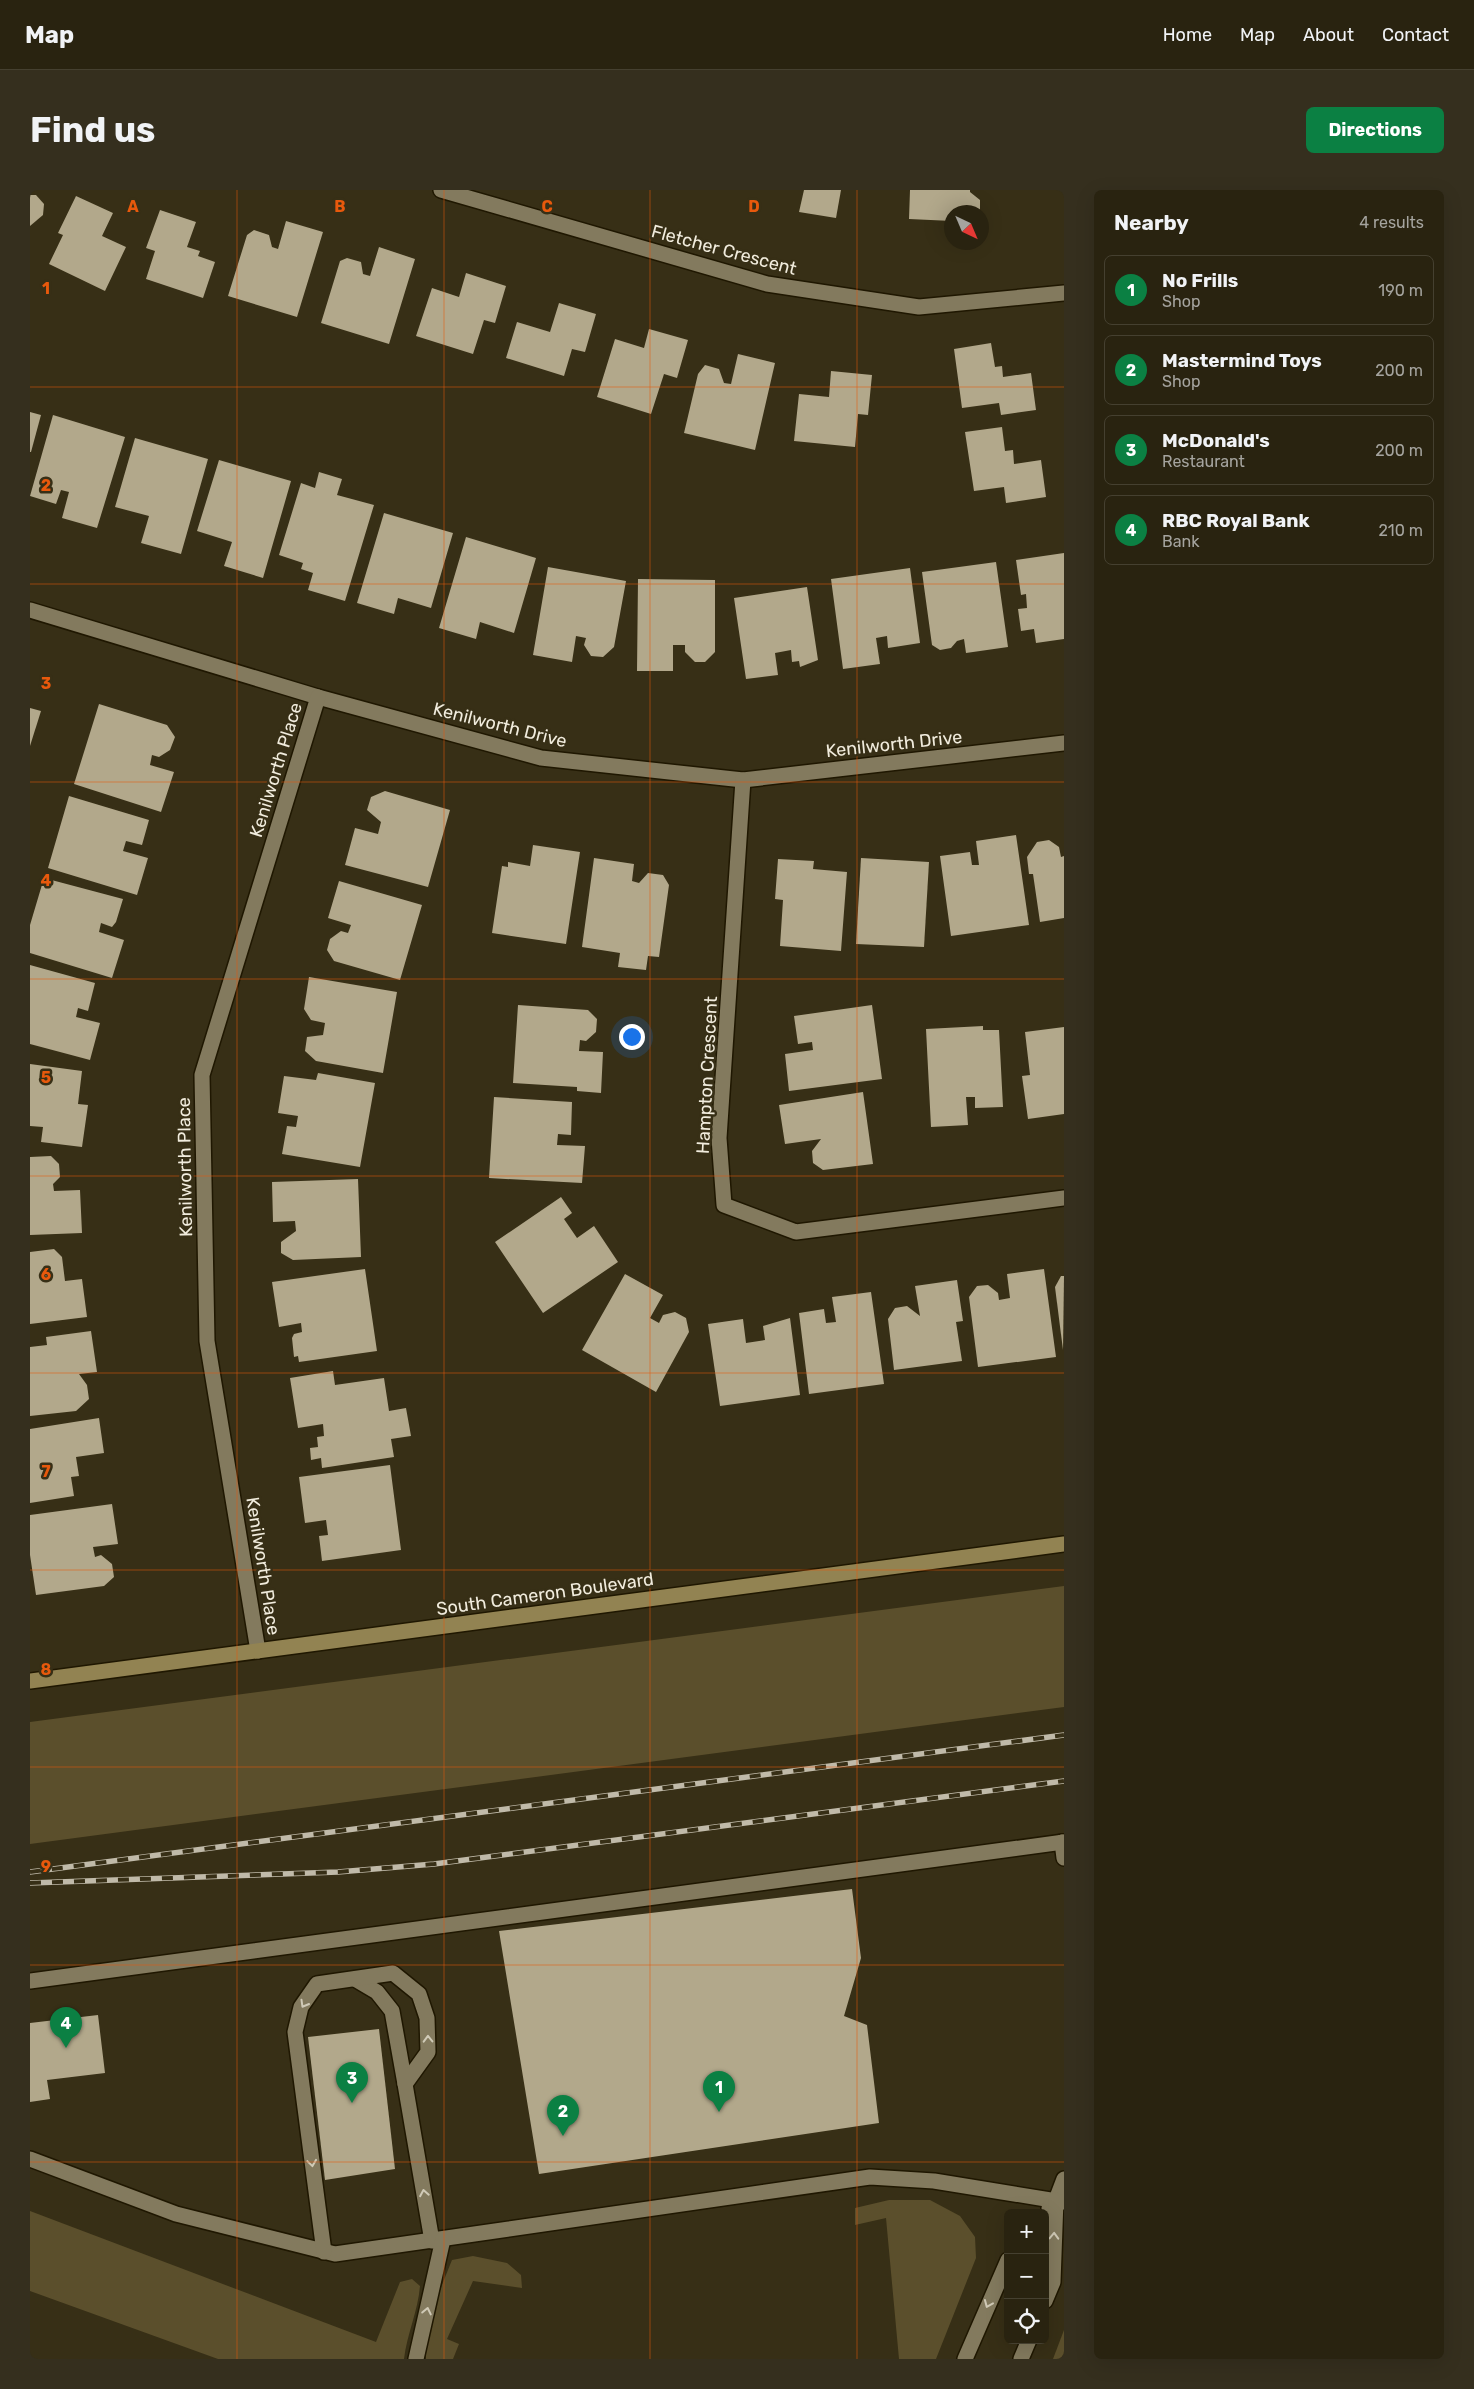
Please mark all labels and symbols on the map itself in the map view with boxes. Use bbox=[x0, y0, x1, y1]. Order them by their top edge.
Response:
text: A bbox=[127, 197, 139, 216]
text: B bbox=[334, 197, 346, 216]
text: C bbox=[541, 197, 553, 216]
text: D bbox=[748, 197, 760, 216]
north arrow bbox=[944, 205, 989, 250]
street label: Fletcher Crescent bbox=[649, 220, 799, 280]
text: 1 bbox=[42, 279, 50, 298]
text: 2 bbox=[41, 476, 51, 495]
text: 3 bbox=[41, 674, 51, 693]
street label: Kenilworth Drive bbox=[431, 698, 569, 752]
street label: Kenilworth Place bbox=[245, 700, 307, 840]
street label: Kenilworth Drive bbox=[825, 726, 963, 762]
text: 4 bbox=[41, 871, 52, 890]
street label: Hampton Crescent bbox=[692, 996, 722, 1154]
your location bbox=[619, 1024, 645, 1050]
text: 5 bbox=[41, 1068, 51, 1087]
street label: Kenilworth Place bbox=[173, 1097, 197, 1237]
text: 6 bbox=[41, 1265, 51, 1284]
text: 7 bbox=[41, 1462, 51, 1481]
street label: Kenilworth Place bbox=[241, 1495, 285, 1637]
street label: South Cameron Boulevard bbox=[435, 1568, 655, 1620]
text: 8 bbox=[41, 1660, 52, 1679]
text: 9 bbox=[41, 1857, 51, 1876]
one-way arrow bbox=[301, 1998, 311, 2007]
pin: 4 bbox=[50, 2007, 82, 2048]
one-way arrow bbox=[423, 2035, 433, 2042]
pin: 3 bbox=[336, 2062, 368, 2103]
pin: 1 bbox=[703, 2071, 735, 2112]
pin: 2 bbox=[547, 2095, 579, 2136]
one-way arrow bbox=[306, 2159, 317, 2167]
one-way arrow bbox=[419, 2188, 429, 2197]
one-way arrow bbox=[1049, 2232, 1060, 2240]
one-way arrow bbox=[983, 2299, 994, 2308]
one-way arrow bbox=[421, 2307, 432, 2316]

